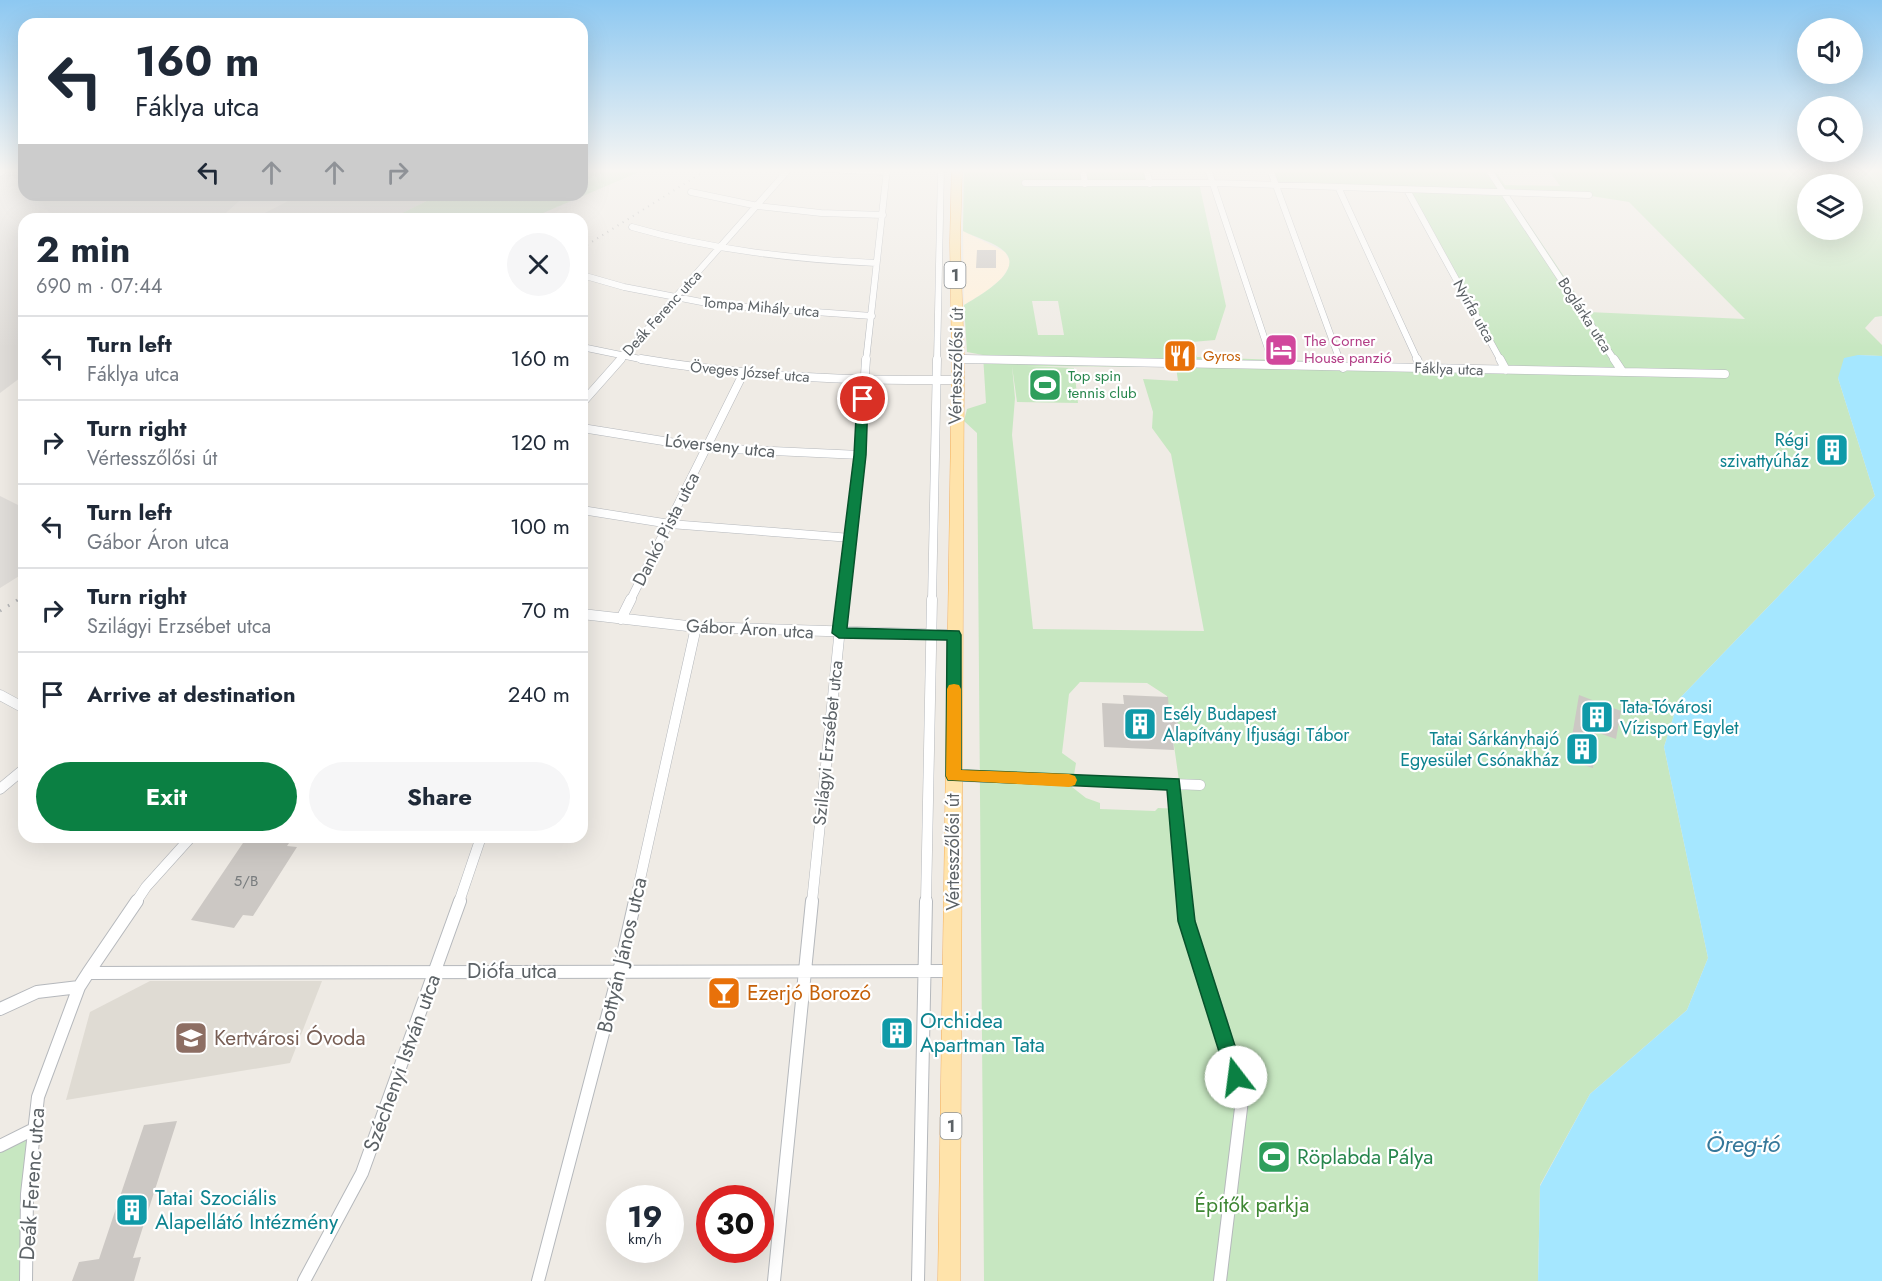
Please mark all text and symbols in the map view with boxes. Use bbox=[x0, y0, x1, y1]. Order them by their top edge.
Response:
map controls bbox=[1797, 18, 1863, 240]
button: sound bbox=[1797, 18, 1863, 84]
text: 160 m bbox=[135, 31, 259, 92]
icon: left bbox=[36, 42, 114, 120]
text: Fáklya utca bbox=[135, 87, 259, 126]
button: search bbox=[1797, 96, 1863, 162]
icon: left bbox=[192, 156, 225, 189]
icon: ahead bbox=[255, 156, 288, 189]
icon: ahead bbox=[318, 156, 351, 189]
icon: right bbox=[381, 156, 414, 189]
button: layers bbox=[1797, 174, 1863, 240]
text: 2 min bbox=[36, 223, 131, 275]
button: close bbox=[507, 233, 570, 296]
road number: 1 bbox=[944, 262, 966, 288]
street label: Deák Ferenc utca bbox=[617, 265, 707, 361]
text: 690 m · 07:44 bbox=[36, 272, 162, 301]
street label: Boglárka utca bbox=[1553, 273, 1617, 357]
street label: Nyírfa utca bbox=[1448, 275, 1500, 347]
street label: Tompa Mihály utca bbox=[702, 291, 820, 323]
street label: Vértesszőlősi út bbox=[942, 307, 970, 425]
text: Turn left bbox=[87, 328, 172, 360]
place label: The Corner House panzió bbox=[1304, 330, 1392, 369]
hotel icon: The Corner House panzió bbox=[1263, 332, 1299, 368]
restaurant icon: Gyros bbox=[1162, 338, 1198, 374]
icon: left bbox=[36, 342, 69, 375]
text: 160 m bbox=[510, 342, 570, 374]
place label: Gyros bbox=[1203, 345, 1241, 367]
street label: Öveges József utca bbox=[689, 356, 811, 388]
street label: Fáklya utca bbox=[1414, 357, 1484, 381]
text: Fáklya utca bbox=[87, 360, 179, 389]
place label: Top spin tennis club bbox=[1068, 365, 1137, 404]
sports icon: Top spin tennis club bbox=[1027, 367, 1063, 403]
pin bbox=[837, 373, 888, 424]
icon: arrive bbox=[846, 382, 879, 415]
text: Turn right bbox=[87, 412, 187, 444]
icon: right bbox=[36, 426, 69, 459]
text: 120 m bbox=[511, 426, 570, 458]
street label: Lóverseny utca bbox=[663, 427, 777, 465]
place label: Régi szivattyúház bbox=[1720, 427, 1810, 474]
building icon: Régi szivattyúház bbox=[1814, 432, 1850, 468]
text: Vértesszőlősi út bbox=[87, 444, 217, 473]
street label: Dankó Pista utca bbox=[626, 468, 706, 590]
text: Turn left bbox=[87, 496, 172, 528]
icon: left bbox=[36, 510, 69, 543]
text: 100 m bbox=[510, 510, 570, 542]
text: Gábor Áron utca bbox=[87, 528, 229, 557]
text: Turn right bbox=[87, 580, 187, 612]
icon: right bbox=[36, 594, 69, 627]
text: 70 m bbox=[521, 594, 570, 626]
text: Szilágyi Erzsébet utca bbox=[87, 612, 271, 641]
street label: Gábor Áron utca bbox=[685, 613, 815, 645]
street label: Szilágyi Erzsébet utca bbox=[806, 659, 850, 827]
icon: arrive bbox=[36, 678, 69, 711]
text: Arrive at destination bbox=[87, 678, 296, 710]
text: 240 m bbox=[508, 678, 570, 710]
place label: Tata-Tóvárosi Vízisport Egylet bbox=[1620, 694, 1739, 741]
building icon: Tata-Tóvárosi Vízisport Egylet bbox=[1579, 699, 1615, 735]
place label: Esély Budapest Alapítvány Ifjusági Tábor bbox=[1163, 701, 1350, 748]
building icon: Esély Budapest Alapítvány Ifjusági Tábor bbox=[1122, 706, 1158, 742]
place label: Tatai Sárkányhajó Egyesület Csónakház bbox=[1400, 726, 1560, 773]
building icon: Tatai Sárkányhajó Egyesület Csónakház bbox=[1564, 731, 1600, 767]
button: Exit bbox=[36, 762, 297, 831]
button: Share bbox=[309, 762, 570, 831]
street label: Vértesszőlősi út bbox=[940, 793, 966, 911]
house number: 5/B bbox=[234, 870, 258, 892]
street label: Bottyán János utca bbox=[590, 874, 654, 1036]
street label: Diófa utca bbox=[467, 956, 557, 986]
street label: Széchenyi István utca bbox=[356, 970, 448, 1156]
bar icon: Ezerjó Borozó bbox=[706, 975, 742, 1011]
place label: Ezerjó Borozó bbox=[747, 978, 871, 1008]
place label: Orchidea Apartman Tata bbox=[920, 1006, 1045, 1060]
building icon: Orchidea Apartman Tata bbox=[879, 1015, 915, 1051]
school or university icon: Kertvárosi Óvoda bbox=[173, 1020, 209, 1056]
place label: Kertvárosi Óvoda bbox=[214, 1023, 366, 1053]
position arrow bbox=[1204, 1045, 1268, 1109]
street label: Deák Ferenc utca bbox=[12, 1107, 52, 1261]
road number: 1 bbox=[940, 1113, 962, 1139]
water label: Öreg-tó bbox=[1706, 1126, 1781, 1161]
sports icon: Röplabda Pálya bbox=[1256, 1139, 1292, 1175]
place label: Röplabda Pálya bbox=[1297, 1142, 1433, 1172]
place label: Tatai Szociális Alapellátó Intézmény bbox=[155, 1183, 339, 1237]
speed limit sign: 30 bbox=[696, 1185, 774, 1263]
park label: Építők parkja bbox=[1195, 1190, 1309, 1220]
building icon: Tatai Szociális Alapellátó Intézmény bbox=[114, 1192, 150, 1228]
text: 19 bbox=[627, 1195, 663, 1238]
text: km/h bbox=[628, 1228, 662, 1250]

